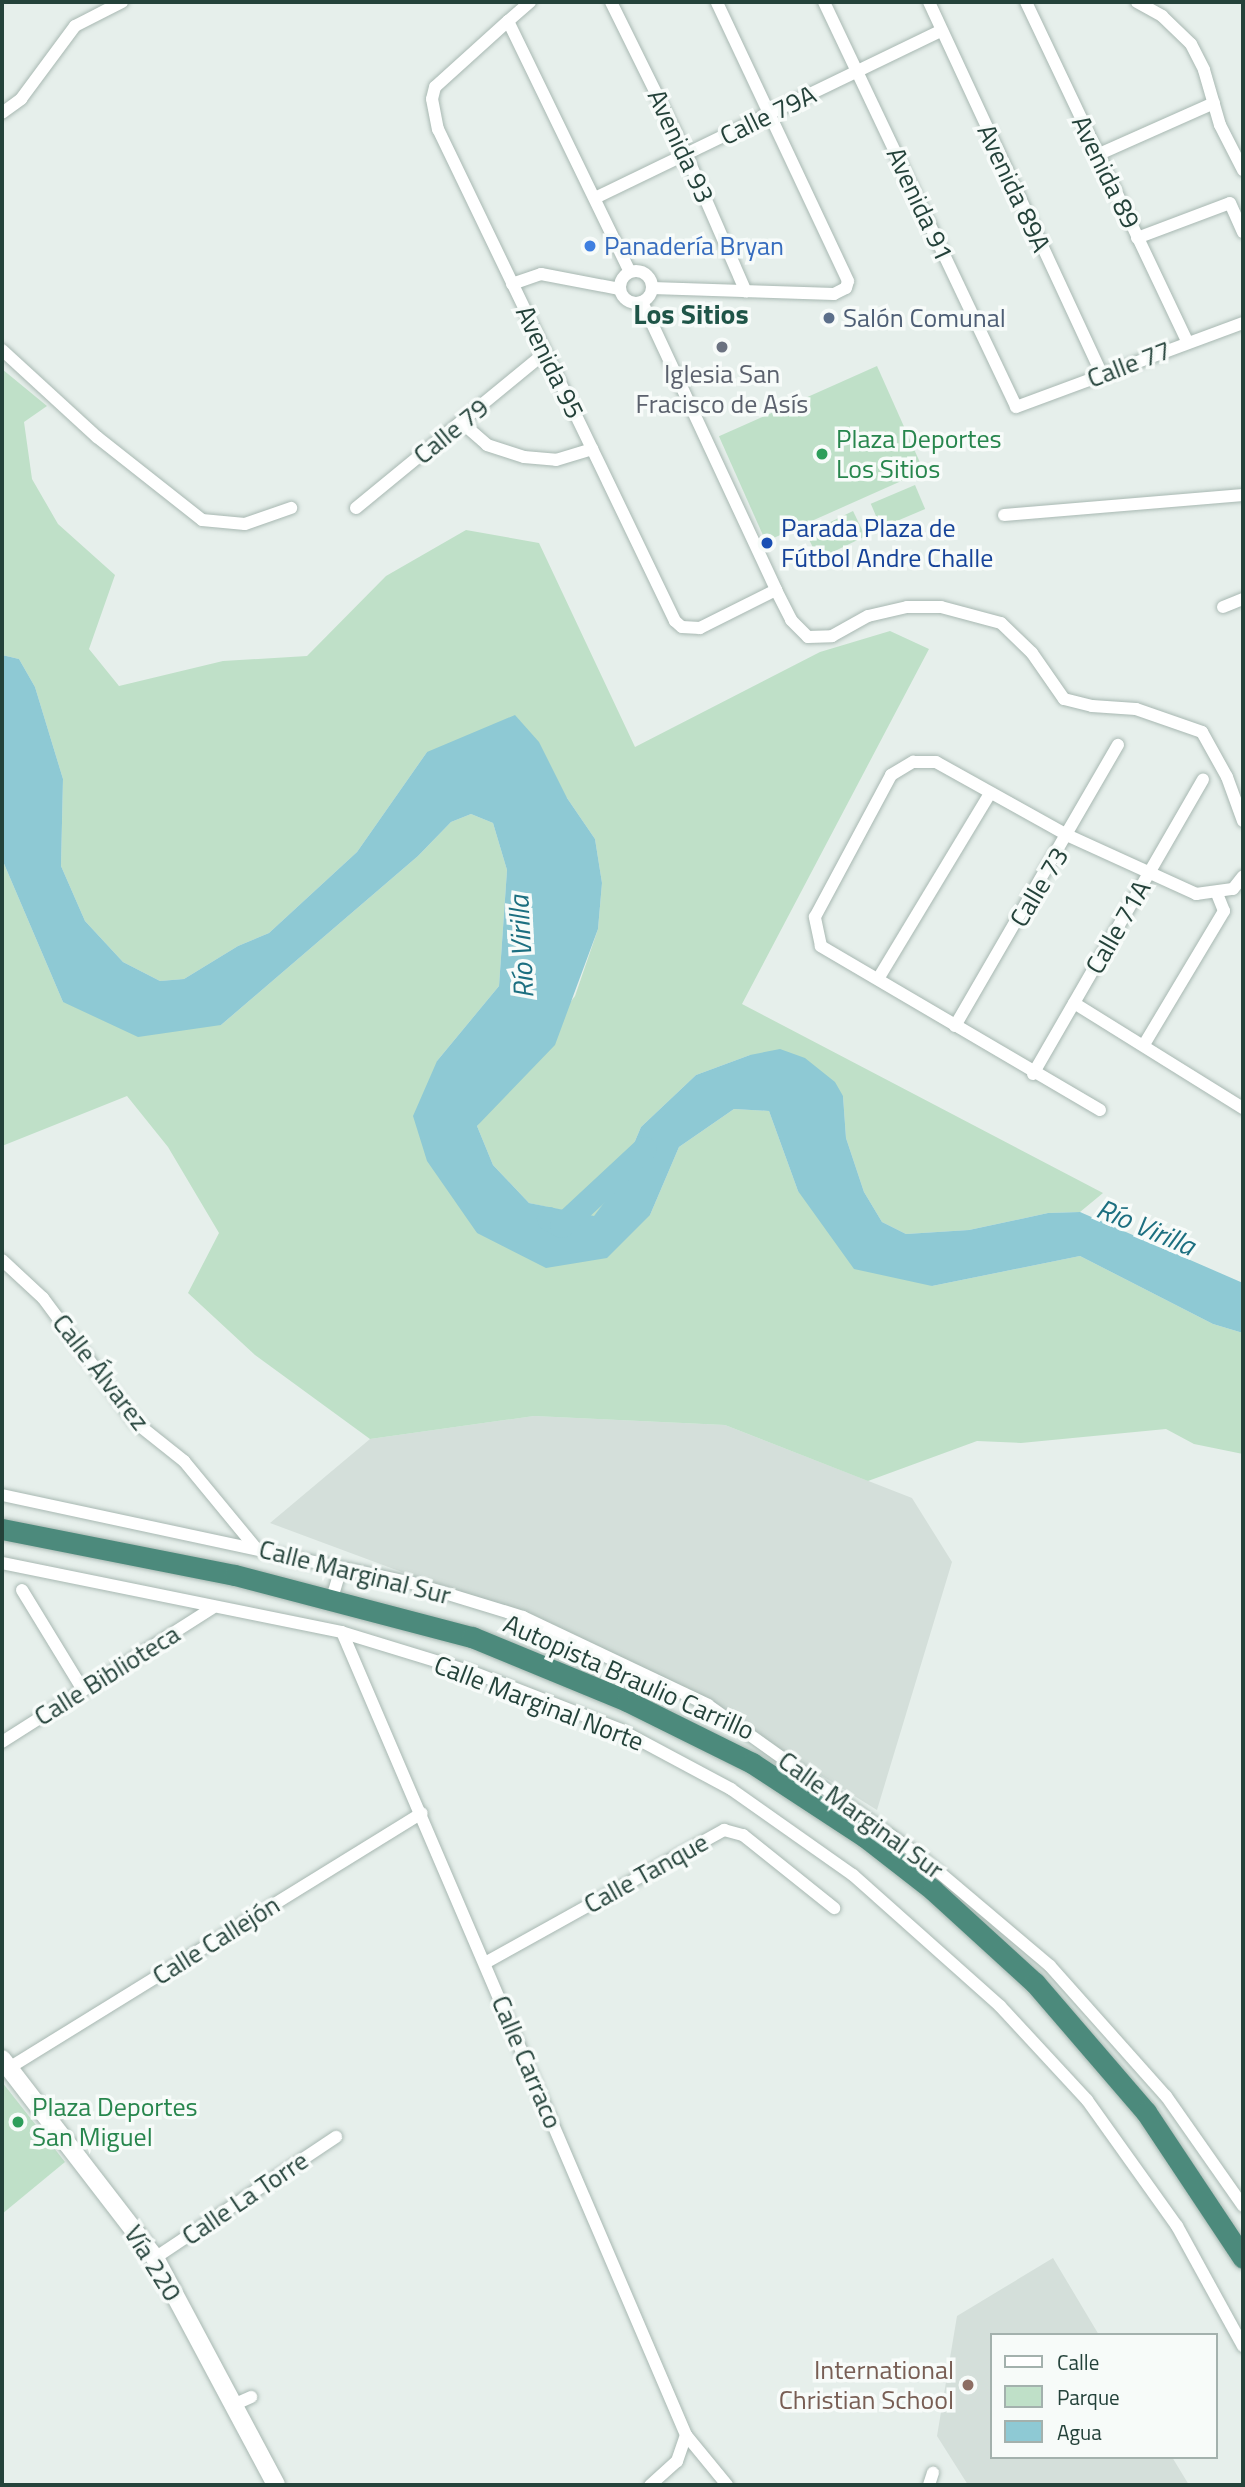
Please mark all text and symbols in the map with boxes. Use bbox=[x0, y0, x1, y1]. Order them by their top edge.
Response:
street label: Calle 79A bbox=[715, 78, 821, 152]
street label: Avenida 93 bbox=[641, 84, 721, 208]
street label: Avenida 89 bbox=[1065, 110, 1147, 234]
street label: Avenida 89A bbox=[971, 119, 1057, 257]
street label: Avenida 91 bbox=[880, 142, 960, 266]
place label: Panadería Bryan bbox=[604, 230, 784, 262]
marker: Panadería Bryan bbox=[582, 238, 598, 254]
district label: Los Sitios bbox=[633, 297, 749, 331]
street label: Avenida 95 bbox=[509, 300, 591, 424]
place label: Salón Comunal bbox=[843, 302, 1006, 334]
marker: Salón Comunal bbox=[821, 310, 837, 326]
street label: Calle 77 bbox=[1083, 334, 1175, 394]
marker: Iglesia San Fracisco de Asís bbox=[714, 339, 730, 355]
place label: Iglesia San Fracisco de Asís bbox=[636, 358, 808, 420]
street label: Calle 79 bbox=[407, 391, 495, 471]
place label: Plaza Deportes Los Sitios bbox=[836, 423, 1002, 485]
marker: Plaza Deportes Los Sitios bbox=[814, 446, 830, 462]
place label: Parada Plaza de Fútbol Andre Challe bbox=[781, 512, 993, 574]
marker: Parada Plaza de Fútbol Andre Challe bbox=[759, 535, 775, 551]
street label: Calle 73 bbox=[1003, 842, 1075, 932]
street label: Calle 71A bbox=[1079, 875, 1157, 979]
water label: Río Virilla bbox=[502, 895, 540, 999]
water label: Río Virilla bbox=[1092, 1191, 1200, 1263]
street label: Calle Álvarez bbox=[46, 1308, 156, 1436]
street label: Calle Marginal Sur bbox=[256, 1533, 454, 1611]
street label: Autopista Braulio Carrillo bbox=[499, 1608, 759, 1746]
street label: Calle Biblioteca bbox=[29, 1618, 185, 1732]
street label: Calle Marginal Norte bbox=[430, 1649, 648, 1757]
street label: Calle Marginal Sur bbox=[772, 1745, 950, 1885]
street label: Calle Tanque bbox=[579, 1826, 713, 1920]
street label: Calle Callejón bbox=[147, 1889, 285, 1991]
street label: Calle Carraco bbox=[485, 1991, 569, 2133]
place label: Plaza Deportes San Miguel bbox=[32, 2091, 198, 2152]
marker: Plaza Deportes San Miguel bbox=[10, 2114, 26, 2130]
street label: Calle La Torre bbox=[176, 2144, 314, 2252]
street label: Vía 220 bbox=[118, 2219, 188, 2307]
legend bbox=[990, 2333, 1217, 2459]
text: Calle bbox=[1057, 2346, 1099, 2378]
place label: International Christian School bbox=[779, 2354, 954, 2416]
marker: International Christian School bbox=[960, 2377, 976, 2393]
text: Parque bbox=[1057, 2381, 1120, 2413]
text: Agua bbox=[1057, 2416, 1102, 2448]

